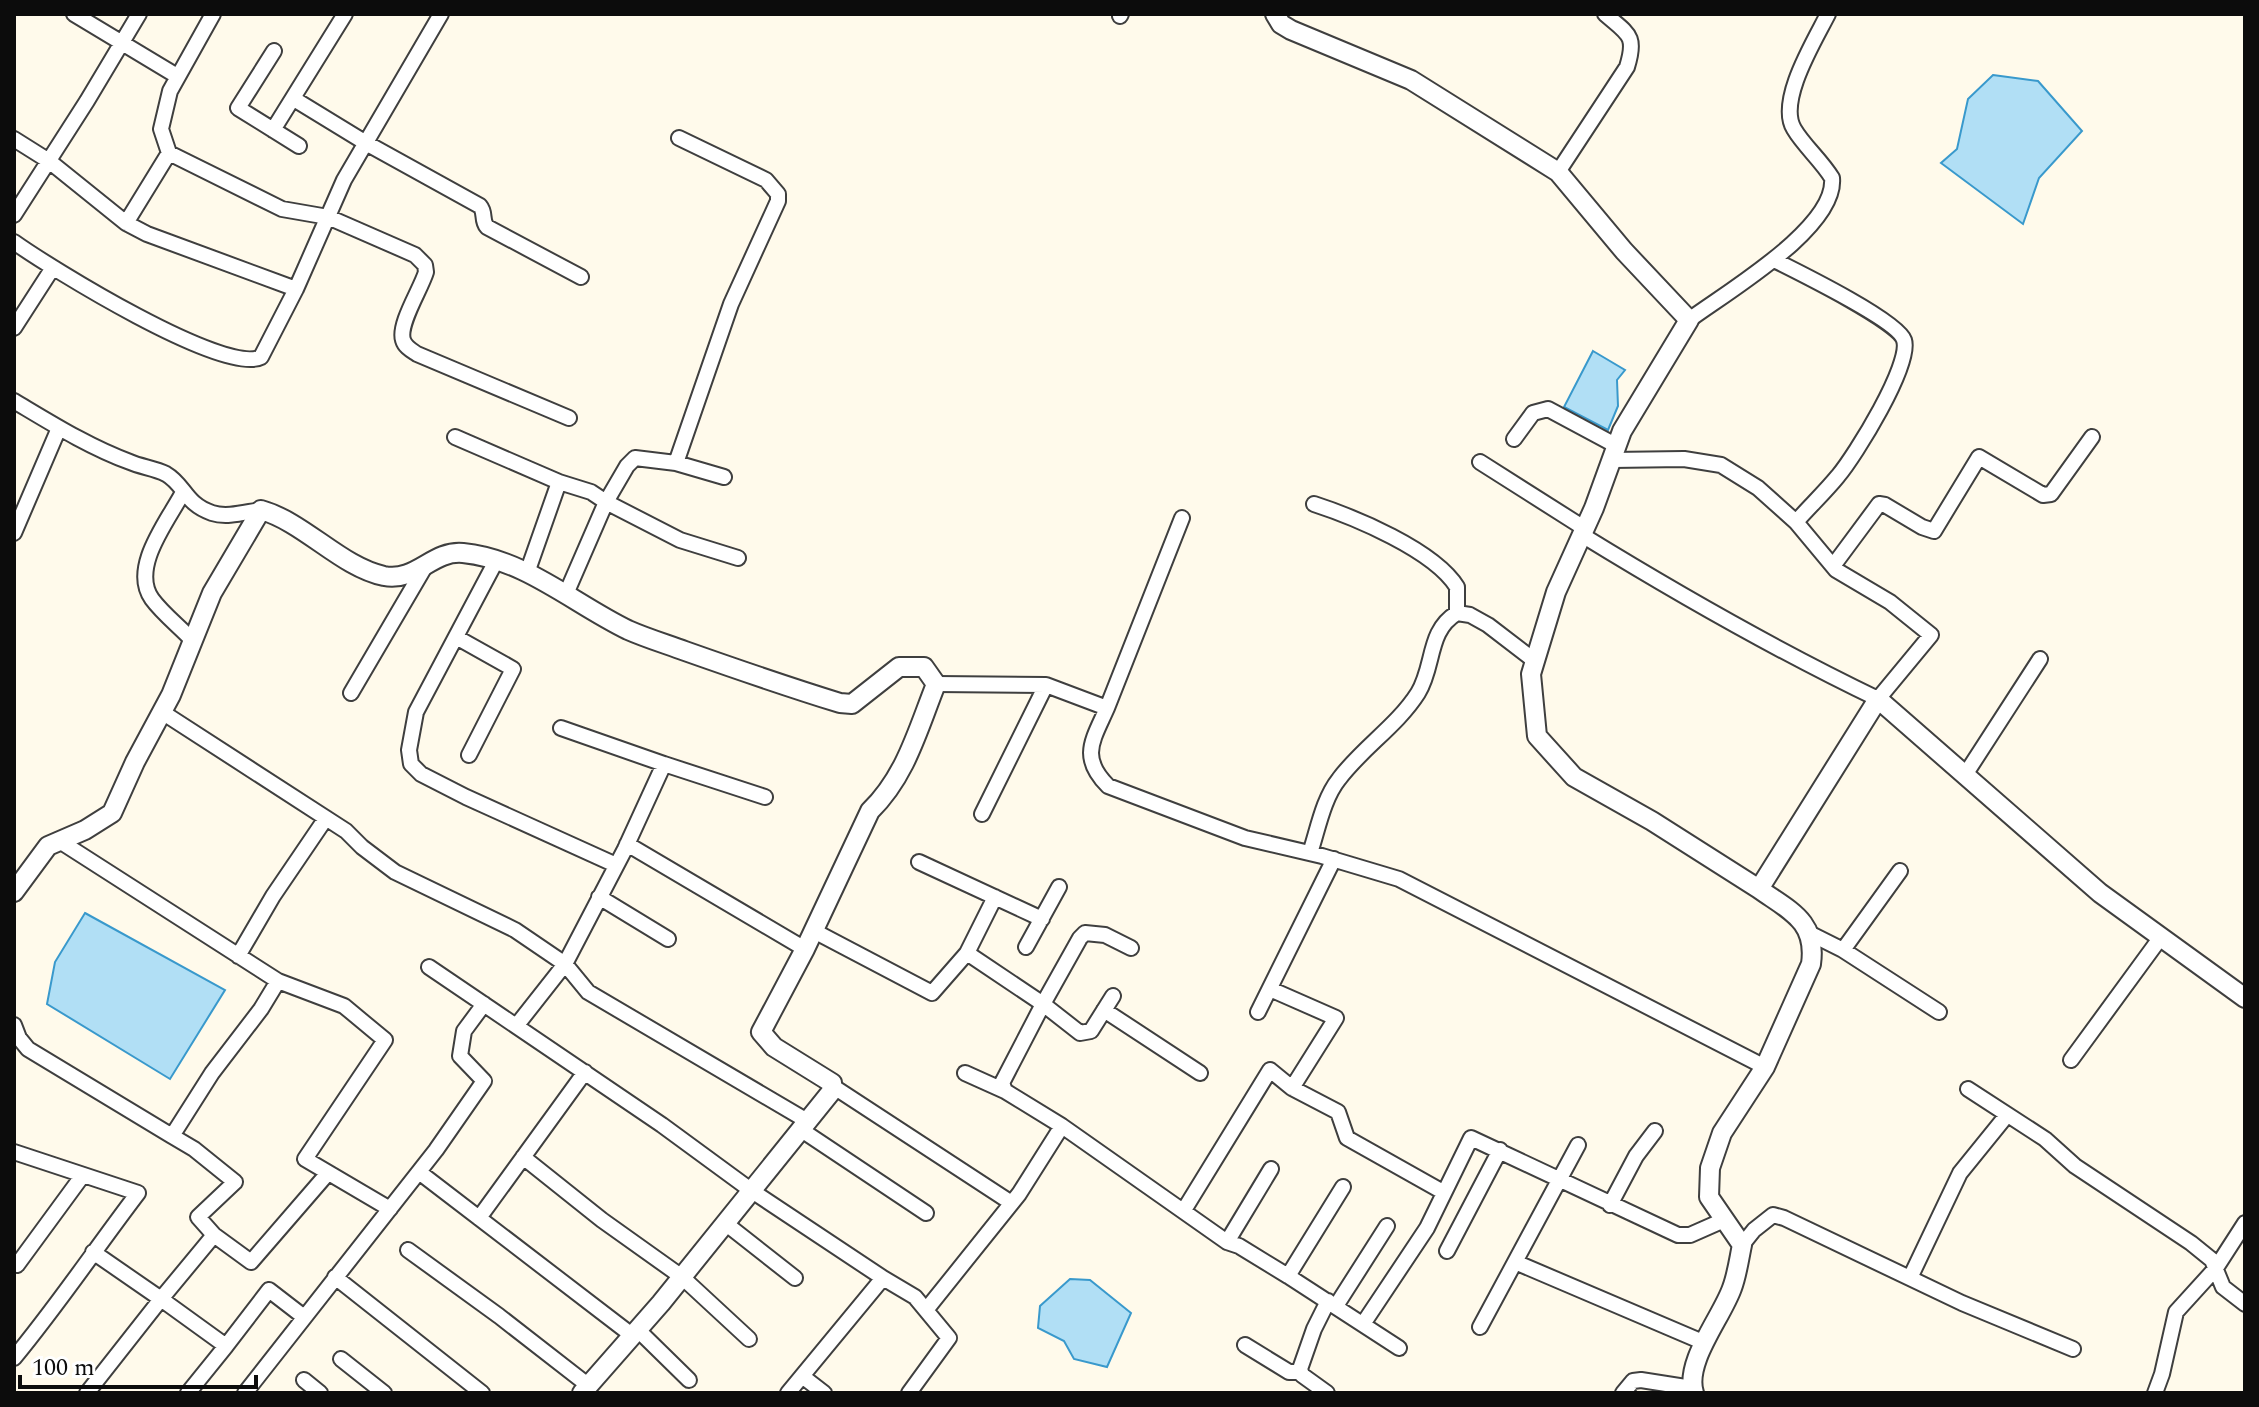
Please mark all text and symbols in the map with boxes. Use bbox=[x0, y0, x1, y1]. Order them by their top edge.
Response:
scale bar bbox=[20, 1339, 256, 1389]
text: 100 m bbox=[32, 1350, 95, 1386]

